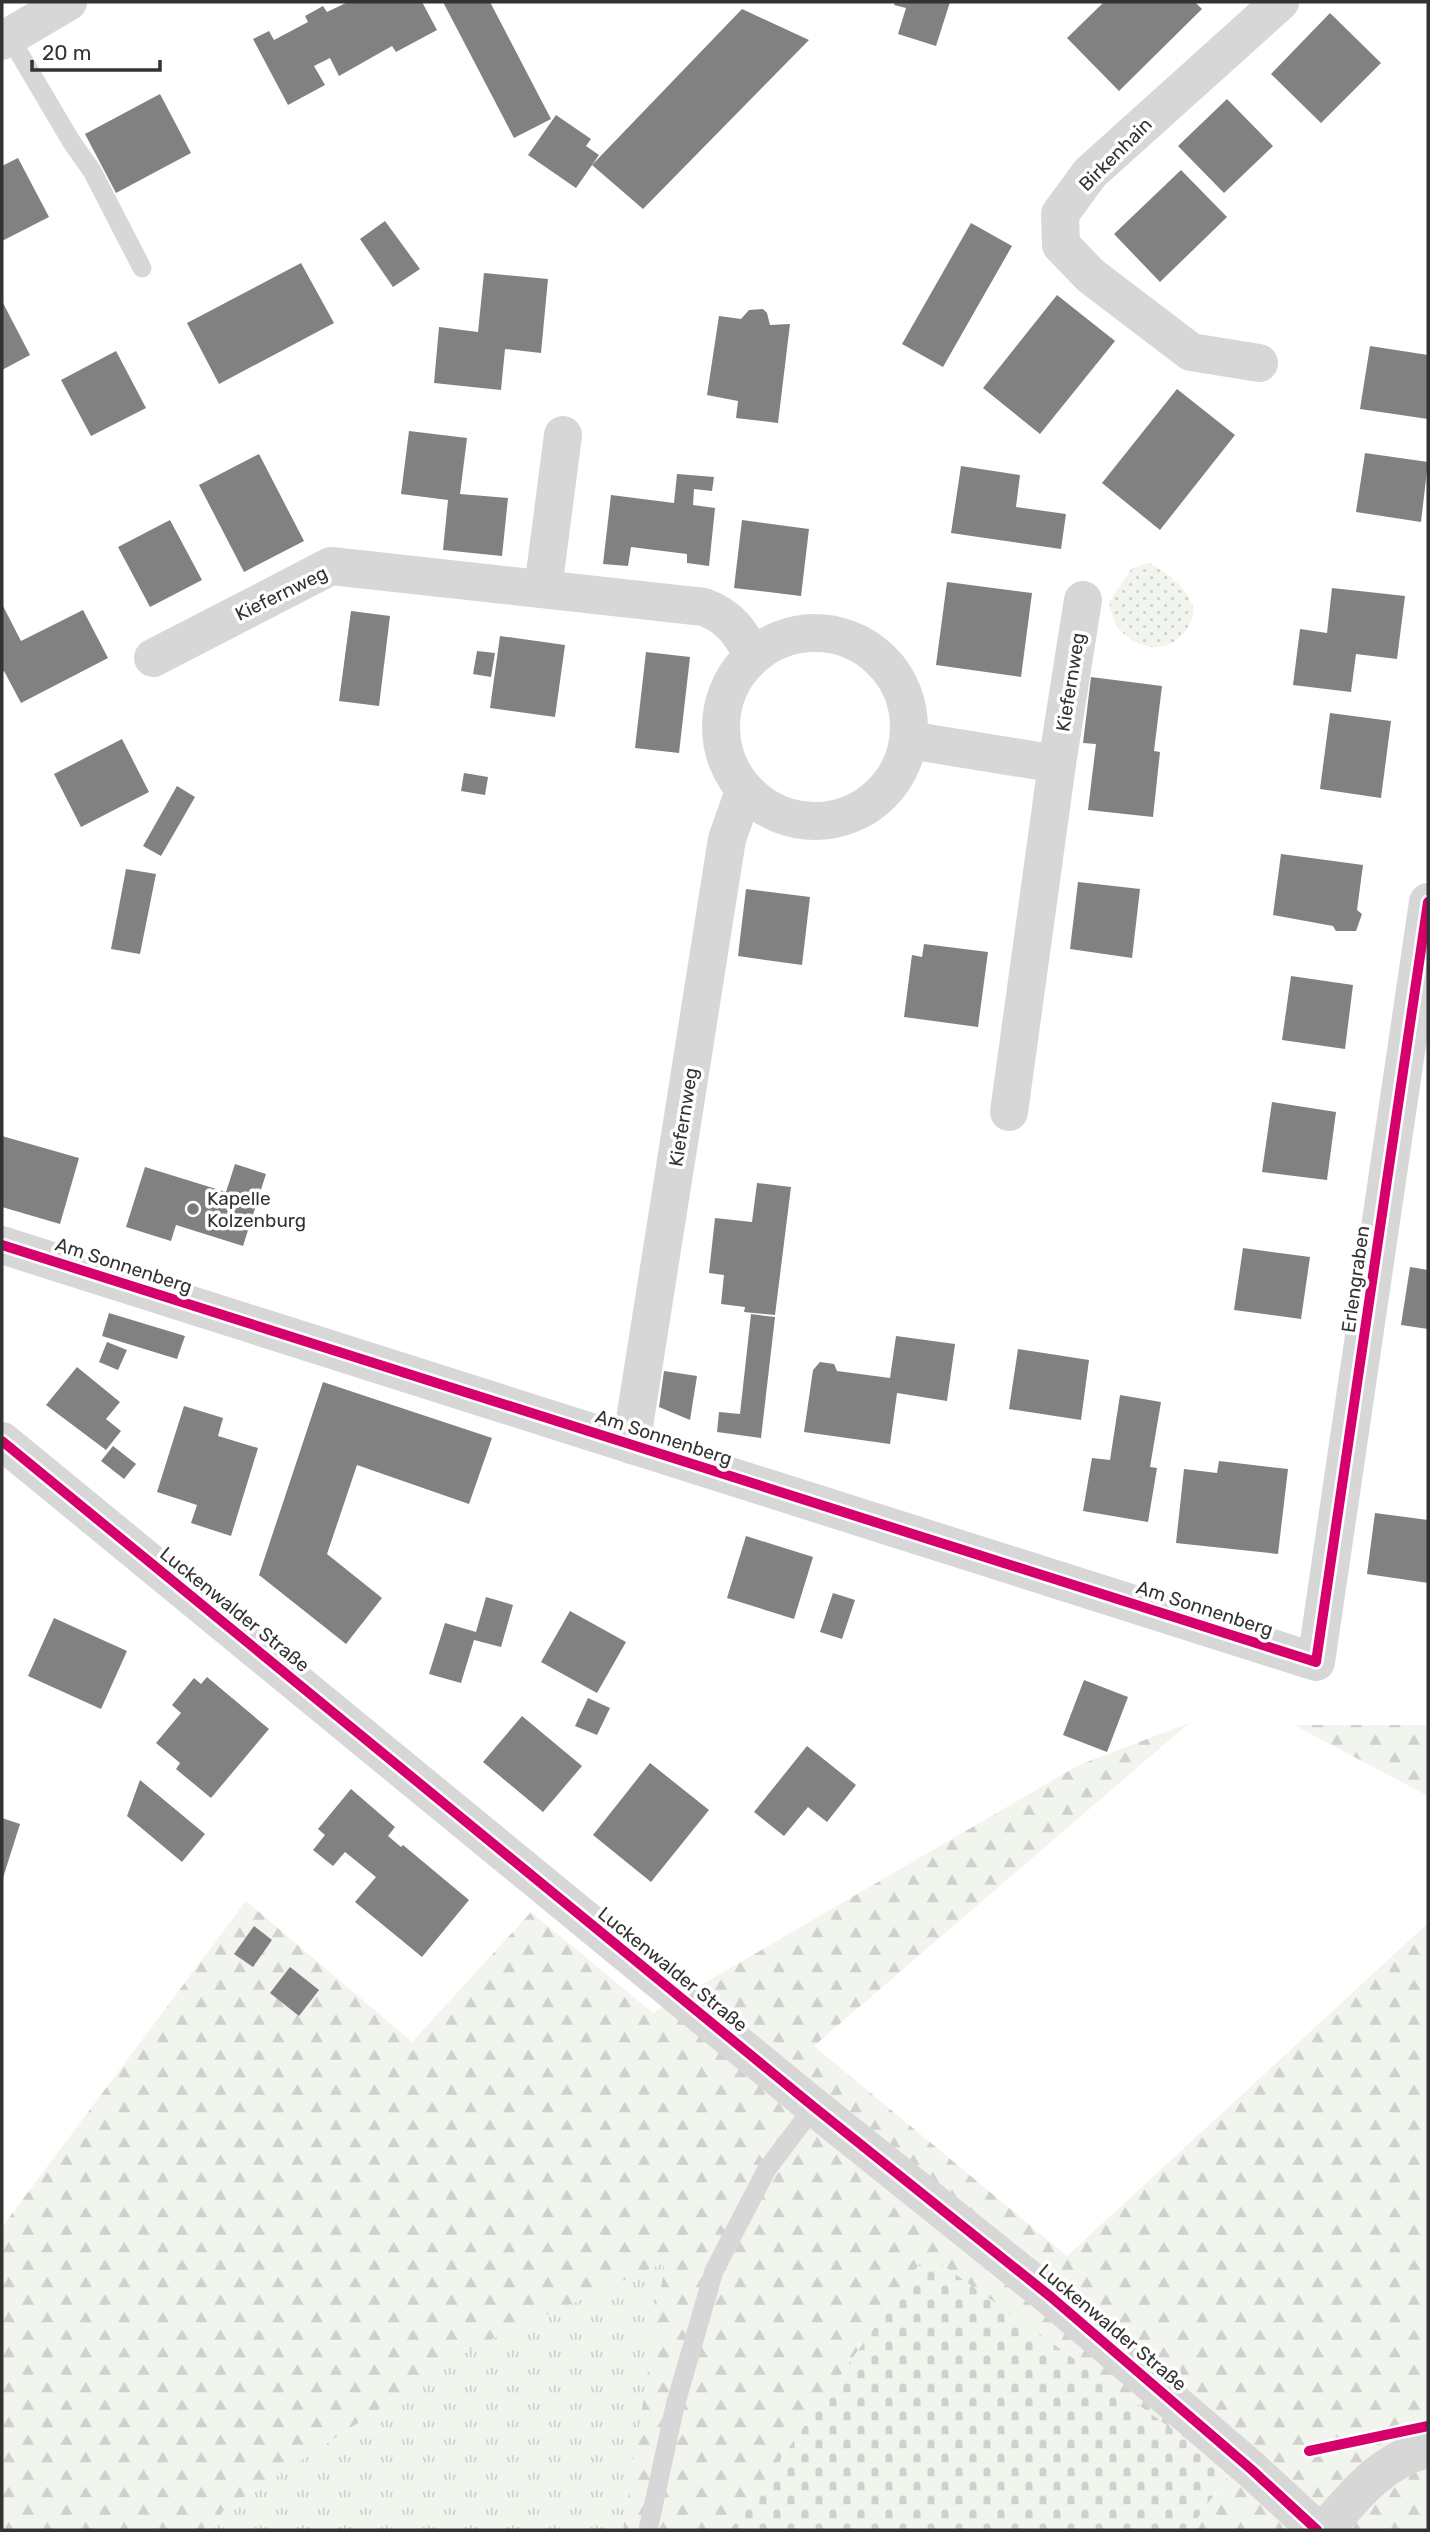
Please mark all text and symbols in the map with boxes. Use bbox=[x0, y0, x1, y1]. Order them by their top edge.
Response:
scale bar bbox=[32, 28, 159, 72]
text: 20 m bbox=[42, 40, 91, 65]
street label: Birkenhain bbox=[1074, 113, 1157, 196]
street label: Kiefernweg bbox=[231, 561, 331, 626]
street label: Kiefernweg bbox=[1051, 631, 1090, 733]
street label: Kiefernweg bbox=[664, 1066, 703, 1168]
place label: Kapelle Kolzenburg bbox=[207, 1187, 306, 1232]
marker: Kapelle Kolzenburg bbox=[185, 1201, 201, 1217]
street label: Erlengraben bbox=[1337, 1224, 1374, 1334]
street label: Am Sonnenberg bbox=[53, 1233, 195, 1298]
street label: Am Sonnenberg bbox=[593, 1405, 735, 1470]
street label: Luckenwalder Straße bbox=[155, 1542, 314, 1677]
street label: Am Sonnenberg bbox=[1134, 1576, 1276, 1641]
street label: Luckenwalder Straße bbox=[593, 1902, 752, 2037]
street label: Luckenwalder Straße bbox=[1034, 2259, 1191, 2396]

